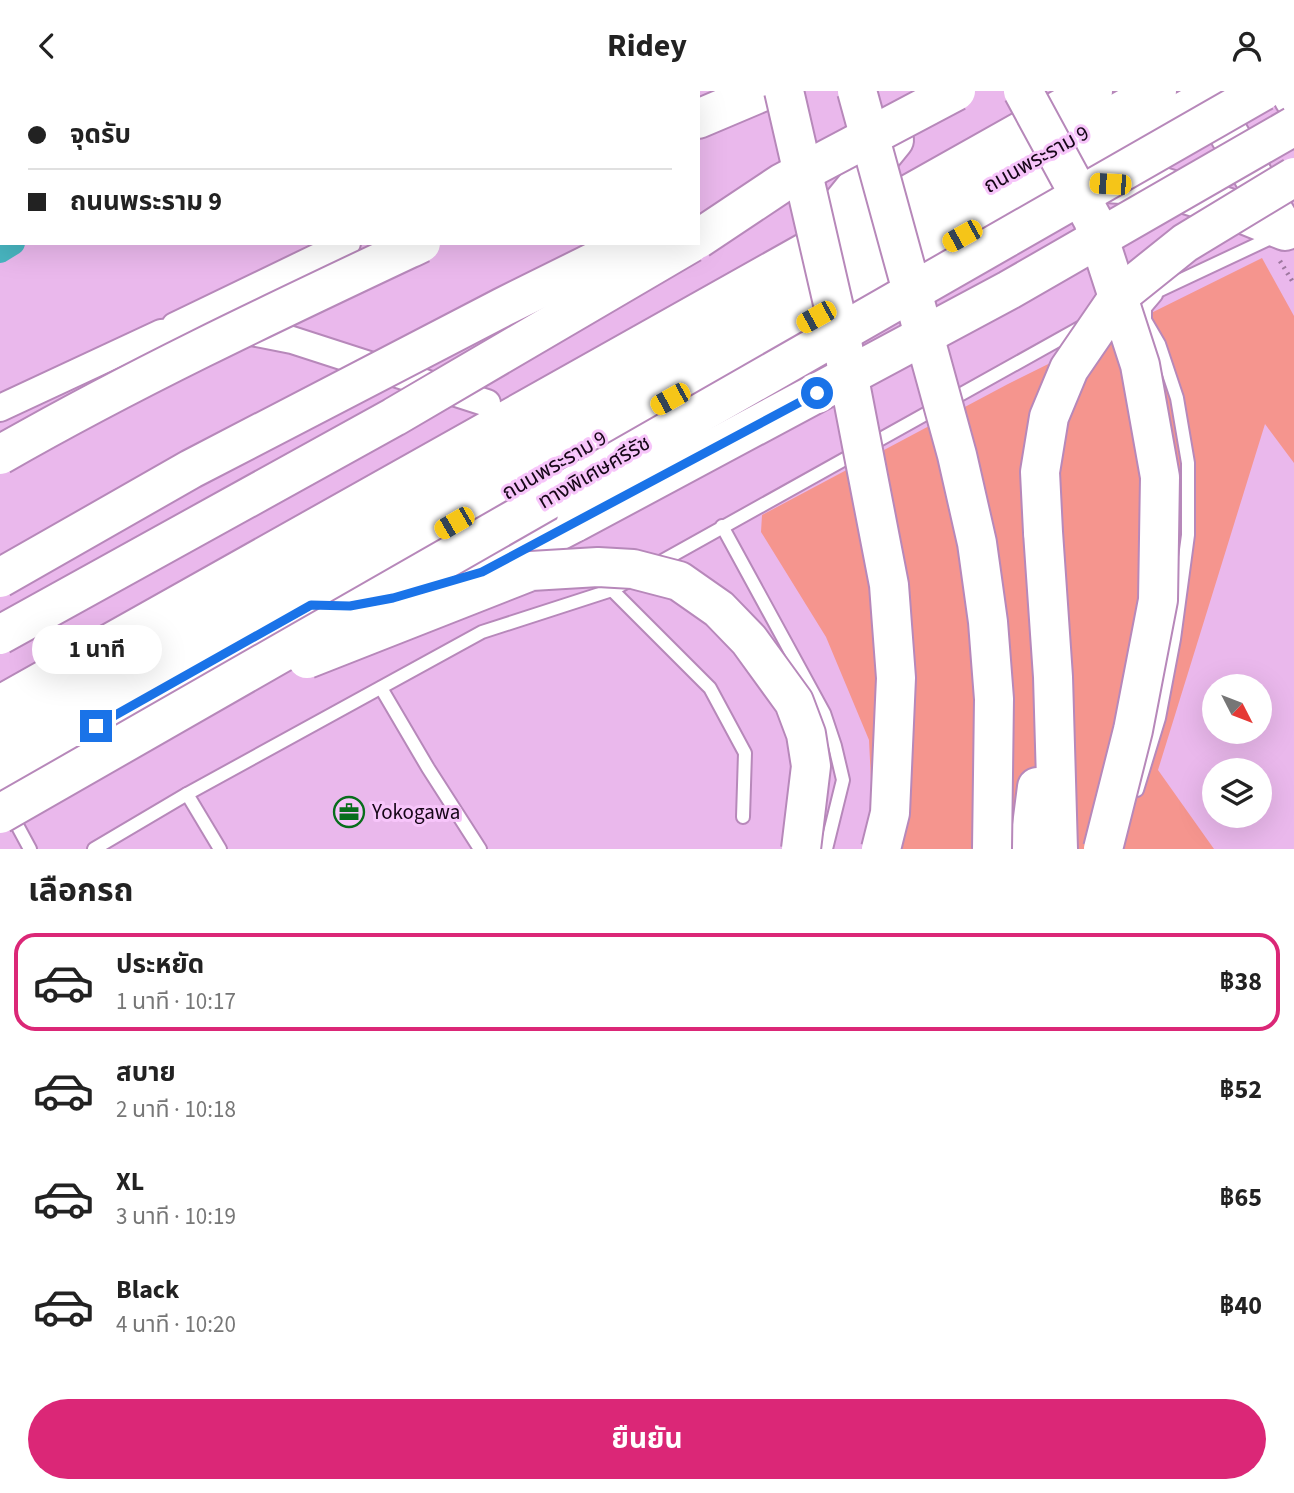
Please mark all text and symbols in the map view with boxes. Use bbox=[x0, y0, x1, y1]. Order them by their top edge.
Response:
text: Ridey bbox=[607, 23, 687, 69]
icon: back bbox=[28, 27, 66, 65]
icon: person bbox=[1228, 27, 1266, 65]
text: จุดรับ bbox=[70, 116, 131, 153]
street label: ถนนพระราม 9 bbox=[978, 118, 1094, 200]
car bbox=[1089, 172, 1132, 196]
text: ถนนพระราม 9 bbox=[70, 183, 222, 220]
car bbox=[939, 217, 986, 255]
car bbox=[793, 298, 840, 336]
route start bbox=[801, 377, 833, 409]
car bbox=[647, 380, 694, 418]
street label: ถนนพระราม 9 bbox=[496, 423, 612, 507]
street label: ทางพิเศษศรีรัช bbox=[532, 428, 656, 516]
car bbox=[431, 503, 478, 543]
callout: 1 นาที bbox=[31, 625, 161, 673]
text: 1 นาที bbox=[69, 633, 125, 666]
north arrow bbox=[1202, 674, 1272, 744]
map controls bbox=[1202, 674, 1272, 828]
route end bbox=[80, 710, 112, 742]
button: layers bbox=[1202, 758, 1272, 828]
office icon: Yokogawa bbox=[332, 795, 366, 829]
place label: Yokogawa bbox=[371, 797, 460, 827]
text: เลือกรถ bbox=[28, 868, 133, 914]
text: ประหยัด bbox=[116, 946, 204, 983]
icon: car bbox=[32, 951, 95, 1014]
text: ฿38 bbox=[1219, 963, 1262, 1000]
text: 1 นาที · 10:17 bbox=[116, 985, 236, 1018]
text: สบาย bbox=[116, 1054, 176, 1091]
icon: car bbox=[32, 1059, 95, 1122]
text: ฿52 bbox=[1219, 1071, 1262, 1108]
text: 2 นาที · 10:18 bbox=[116, 1093, 236, 1126]
text: XL bbox=[116, 1163, 144, 1200]
icon: car bbox=[32, 1167, 95, 1230]
text: ฿65 bbox=[1219, 1179, 1262, 1216]
text: 3 นาที · 10:19 bbox=[116, 1200, 236, 1233]
text: Black bbox=[116, 1271, 179, 1308]
icon: car bbox=[32, 1275, 95, 1338]
text: ฿40 bbox=[1219, 1287, 1262, 1324]
text: 4 นาที · 10:20 bbox=[116, 1308, 236, 1341]
button: ยืนยัน bbox=[28, 1399, 1266, 1479]

